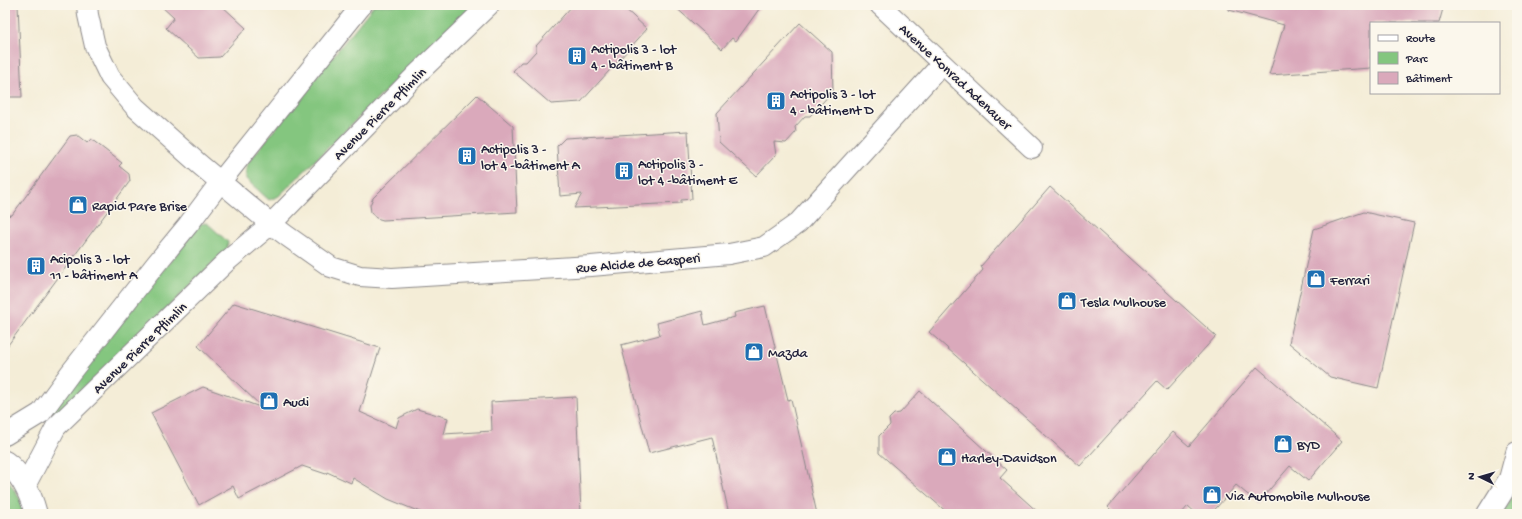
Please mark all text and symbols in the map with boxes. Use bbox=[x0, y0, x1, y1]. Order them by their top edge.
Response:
street label: Avenue Konrad Adenauer bbox=[894, 21, 1015, 135]
legend bbox=[1370, 22, 1500, 94]
text: Route bbox=[1406, 33, 1436, 47]
place label: Actipolis 3 - lot 4 - bâtiment B bbox=[591, 42, 677, 75]
building icon: Actipolis 3 - lot 4 - bâtiment B bbox=[566, 45, 588, 67]
text: Parc bbox=[1405, 53, 1429, 67]
street label: Avenue Pierre Pflimlin bbox=[331, 64, 431, 165]
text: Bâtiment bbox=[1405, 73, 1453, 87]
place label: Actipolis 3 - lot 4 - bâtiment D bbox=[790, 87, 876, 120]
building icon: Actipolis 3 - lot 4 - bâtiment D bbox=[765, 90, 787, 112]
place label: Actipolis 3 - lot 4 -bâtiment A bbox=[481, 142, 580, 175]
building icon: Actipolis 3 - lot 4 -bâtiment A bbox=[456, 145, 478, 167]
place label: Actipolis 3 - lot 4 -bâtiment E bbox=[638, 157, 738, 190]
building icon: Actipolis 3 - lot 4 -bâtiment E bbox=[613, 160, 635, 182]
shop icon: Rapid Pare Brise bbox=[67, 194, 89, 216]
place label: Rapid Pare Brise bbox=[92, 199, 188, 216]
street label: Rue Alcide de Gasperi bbox=[575, 251, 701, 278]
place label: Acipolis 3 - lot 11 - bâtiment A bbox=[49, 252, 138, 285]
building icon: Acipolis 3 - lot 11 - bâtiment A bbox=[25, 255, 47, 277]
shop icon: Ferrari bbox=[1305, 268, 1327, 290]
place label: Ferrari bbox=[1329, 273, 1370, 290]
shop icon: Tesla Mulhouse bbox=[1056, 290, 1078, 312]
place label: Tesla Mulhouse bbox=[1080, 295, 1167, 312]
street label: Avenue Pierre Pflimlin bbox=[90, 299, 192, 398]
shop icon: Mazda bbox=[743, 341, 765, 363]
place label: Mazda bbox=[768, 346, 809, 363]
shop icon: Audi bbox=[258, 390, 280, 412]
place label: Audi bbox=[283, 395, 309, 412]
shop icon: BYD bbox=[1272, 433, 1294, 455]
place label: BYD bbox=[1296, 438, 1321, 455]
shop icon: Harley-Davidson bbox=[936, 446, 958, 468]
place label: Harley-Davidson bbox=[961, 451, 1057, 468]
north arrow bbox=[1460, 457, 1500, 497]
text: N bbox=[1466, 472, 1478, 480]
shop icon: Via Automobile Mulhouse bbox=[1201, 484, 1223, 506]
place label: Via Automobile Mulhouse bbox=[1225, 489, 1371, 506]

